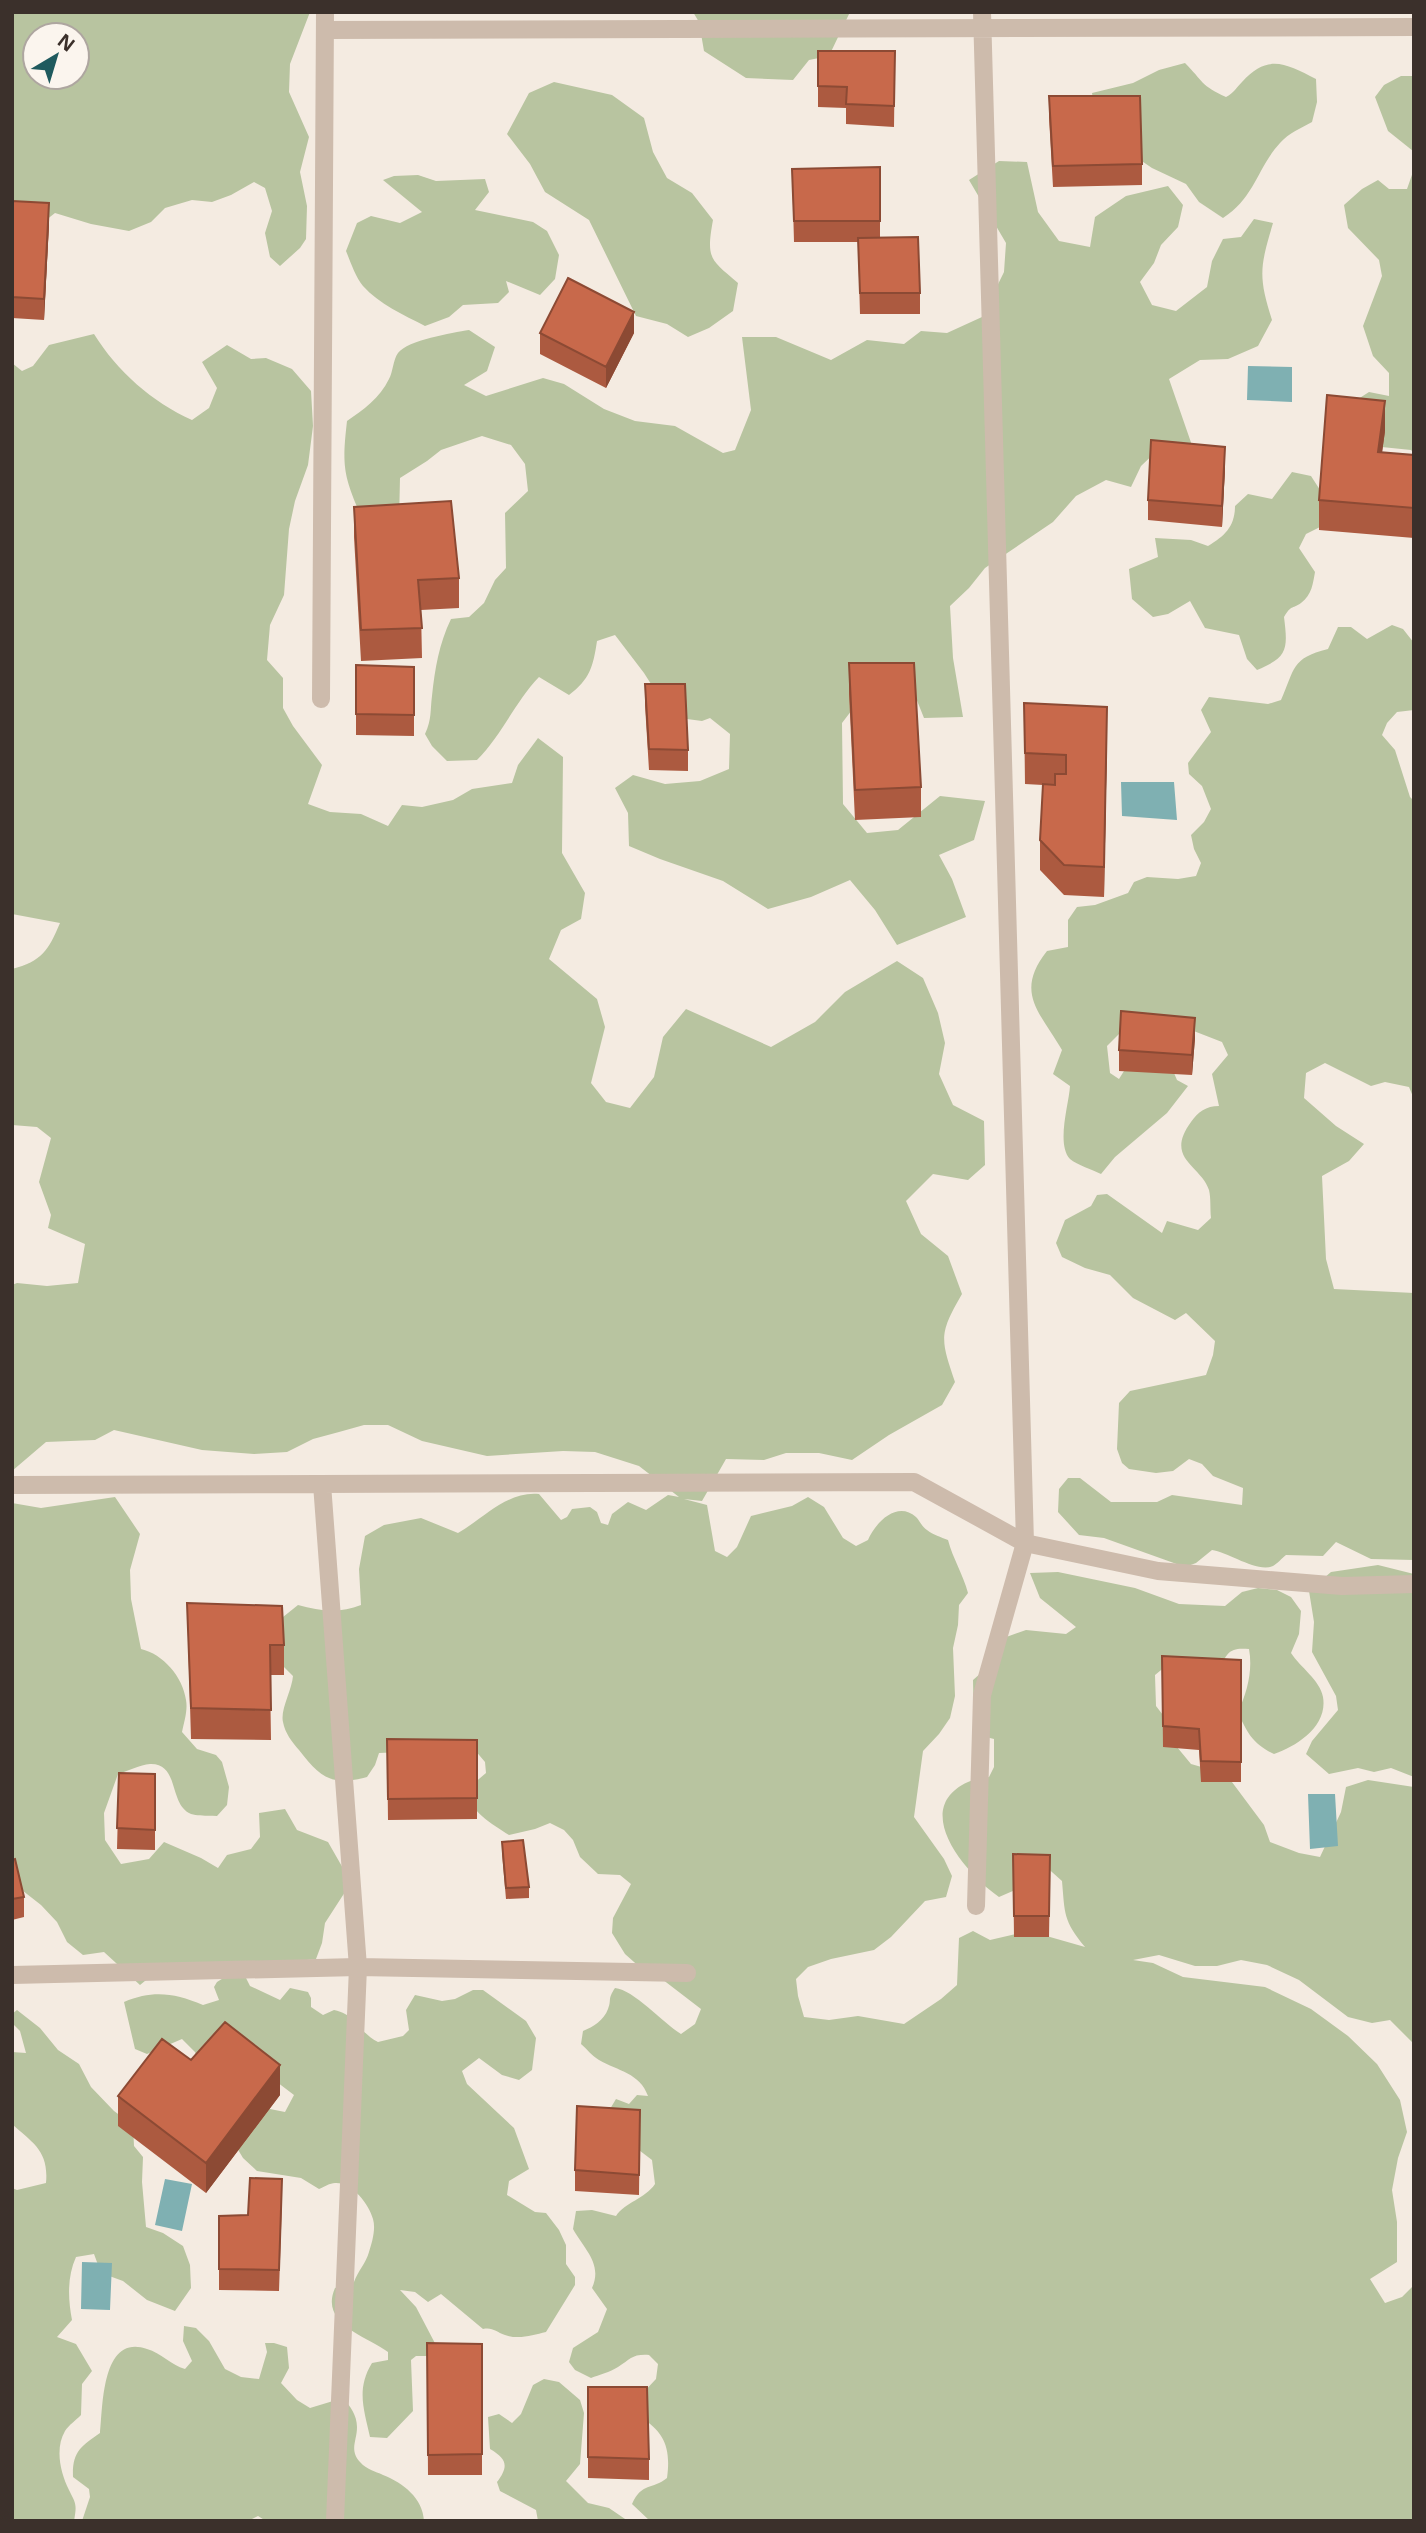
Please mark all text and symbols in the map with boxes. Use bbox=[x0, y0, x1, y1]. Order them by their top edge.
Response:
north arrow bbox=[21, 21, 91, 91]
text: N bbox=[52, 28, 81, 58]

